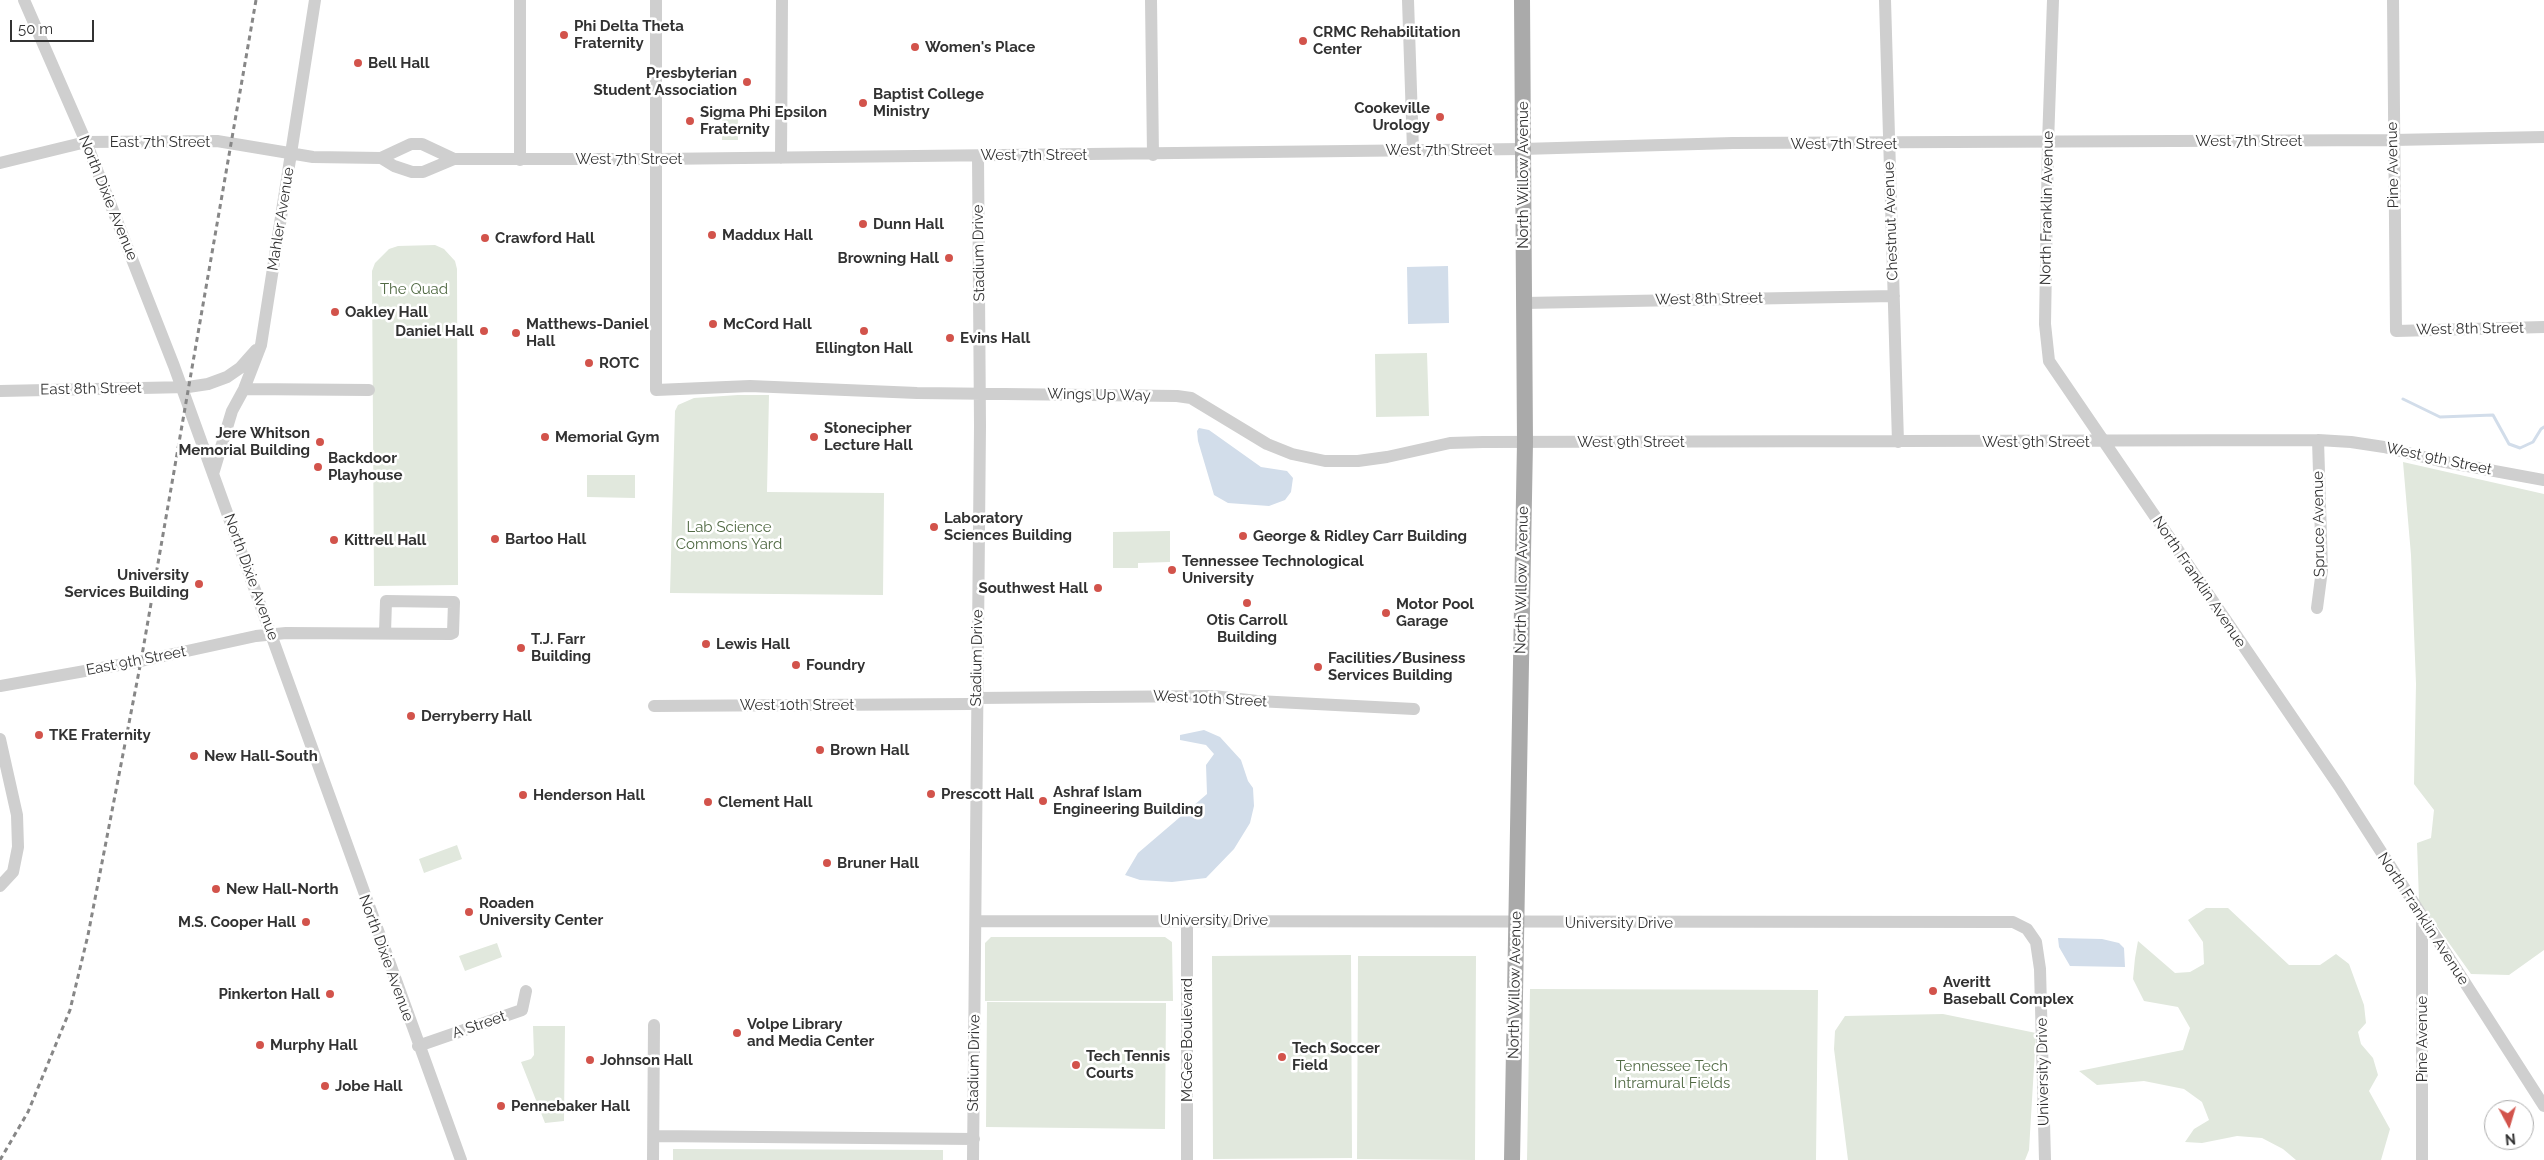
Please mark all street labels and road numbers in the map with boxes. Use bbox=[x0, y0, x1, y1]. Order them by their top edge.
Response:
street label: North Willow Avenue bbox=[1514, 101, 1532, 249]
street label: Pine Avenue bbox=[2383, 122, 2403, 208]
street label: North Franklin Avenue bbox=[2037, 131, 2057, 285]
street label: West 7th Street bbox=[2196, 132, 2302, 150]
street label: North Dixie Avenue bbox=[75, 133, 141, 263]
street label: East 7th Street bbox=[110, 133, 210, 151]
street label: West 7th Street bbox=[1791, 135, 1897, 153]
street label: West 7th Street bbox=[1386, 141, 1492, 159]
street label: West 7th Street bbox=[981, 146, 1087, 164]
street label: West 7th Street bbox=[576, 150, 682, 168]
street label: Chestnut Avenue bbox=[1880, 161, 1902, 281]
street label: Mahler Avenue bbox=[264, 166, 298, 272]
street label: Stadium Drive bbox=[969, 204, 989, 302]
street label: West 8th Street bbox=[1655, 289, 1763, 309]
street label: West 8th Street bbox=[2416, 319, 2524, 339]
street label: East 8th Street bbox=[40, 379, 142, 399]
street label: Wings Up Way bbox=[1047, 385, 1151, 405]
street label: West 9th Street bbox=[1577, 433, 1685, 451]
street label: West 9th Street bbox=[1982, 433, 2090, 451]
street label: West 9th Street bbox=[2385, 439, 2493, 479]
street label: Spruce Avenue bbox=[2309, 471, 2329, 577]
street label: North Willow Avenue bbox=[1512, 506, 1532, 654]
street label: North Dixie Avenue bbox=[220, 511, 282, 643]
street label: North Franklin Avenue bbox=[2148, 513, 2250, 651]
street label: Stadium Drive bbox=[967, 609, 987, 707]
street label: East 9th Street bbox=[85, 642, 187, 680]
street label: West 10th Street bbox=[1152, 687, 1268, 711]
street label: West 10th Street bbox=[740, 696, 854, 714]
street label: North Franklin Avenue bbox=[2373, 849, 2473, 989]
street label: North Dixie Avenue bbox=[355, 892, 417, 1024]
street label: University Drive bbox=[1160, 911, 1268, 929]
street label: North Willow Avenue bbox=[1505, 911, 1525, 1059]
street label: University Drive bbox=[1565, 914, 1673, 932]
street label: McGee Boulevard bbox=[1178, 978, 1196, 1102]
street label: Pine Avenue bbox=[2413, 996, 2431, 1082]
street label: A Street bbox=[450, 1007, 508, 1043]
street label: Stadium Drive bbox=[964, 1014, 984, 1112]
street label: University Drive bbox=[2033, 1018, 2053, 1126]

